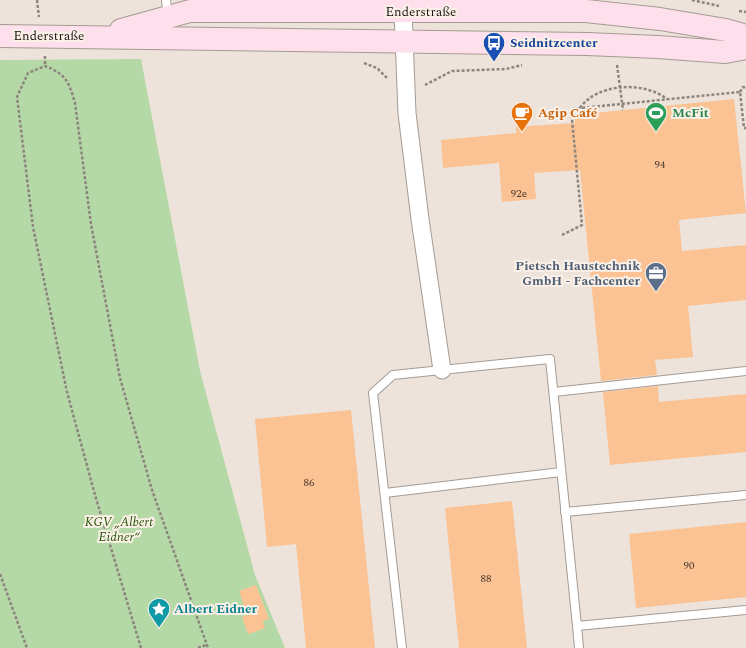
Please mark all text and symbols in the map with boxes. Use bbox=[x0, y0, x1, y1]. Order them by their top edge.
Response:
street label: Enderstraße bbox=[386, 2, 456, 22]
street label: Enderstraße bbox=[14, 26, 84, 46]
bus stop icon: Seidnitzcenter bbox=[481, 30, 507, 63]
place label: Seidnitzcenter bbox=[510, 33, 598, 53]
cafe icon: Agip Café bbox=[509, 100, 535, 133]
sports icon: McFit bbox=[643, 100, 669, 133]
place label: Agip Café bbox=[538, 103, 597, 123]
place label: McFit bbox=[672, 103, 709, 123]
house number: 94 bbox=[655, 156, 666, 173]
house number: 92e bbox=[511, 185, 527, 202]
place label: Pietsch Haustechnik GmbH - Fachcenter bbox=[515, 256, 640, 291]
office icon: Pietsch Haustechnik GmbH - Fachcenter bbox=[643, 260, 669, 293]
house number: 86 bbox=[304, 474, 315, 491]
park label: KGV „Albert Eidner“ bbox=[85, 512, 154, 547]
house number: 90 bbox=[684, 557, 695, 574]
house number: 88 bbox=[481, 570, 492, 587]
place icon: Albert Eidner bbox=[146, 596, 172, 629]
place label: Albert Eidner bbox=[174, 599, 257, 619]

